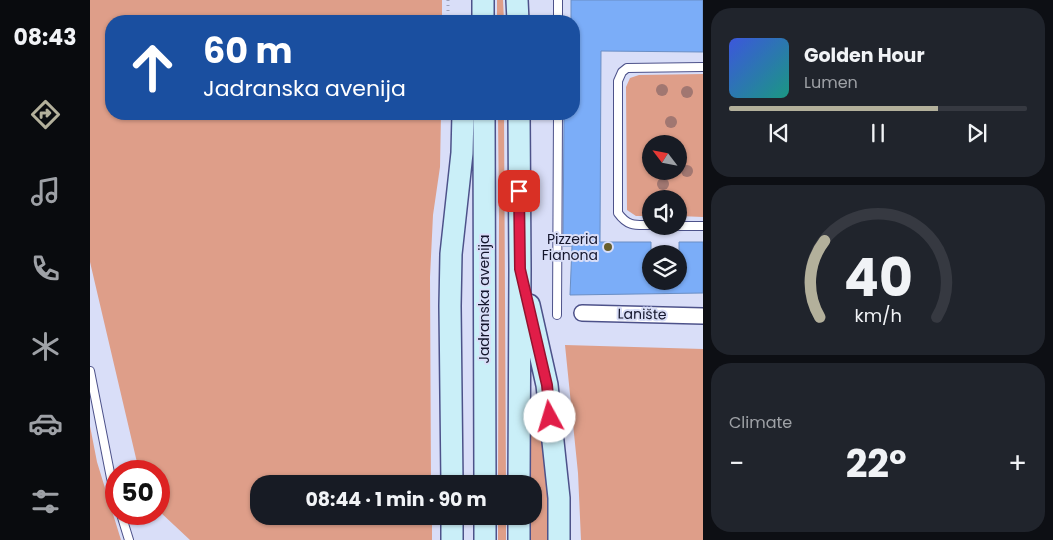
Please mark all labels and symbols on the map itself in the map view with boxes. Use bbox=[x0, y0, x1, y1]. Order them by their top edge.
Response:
north arrow bbox=[642, 135, 688, 180]
pin bbox=[498, 170, 540, 212]
place label: Pizzeria Fianona bbox=[542, 229, 598, 265]
street label: Jadranska avenija bbox=[474, 234, 494, 364]
marker: Pizzeria Fianona bbox=[602, 241, 614, 253]
street label: Lanište bbox=[617, 304, 667, 324]
position arrow bbox=[523, 390, 575, 442]
speed limit sign: 50 bbox=[105, 460, 170, 525]

